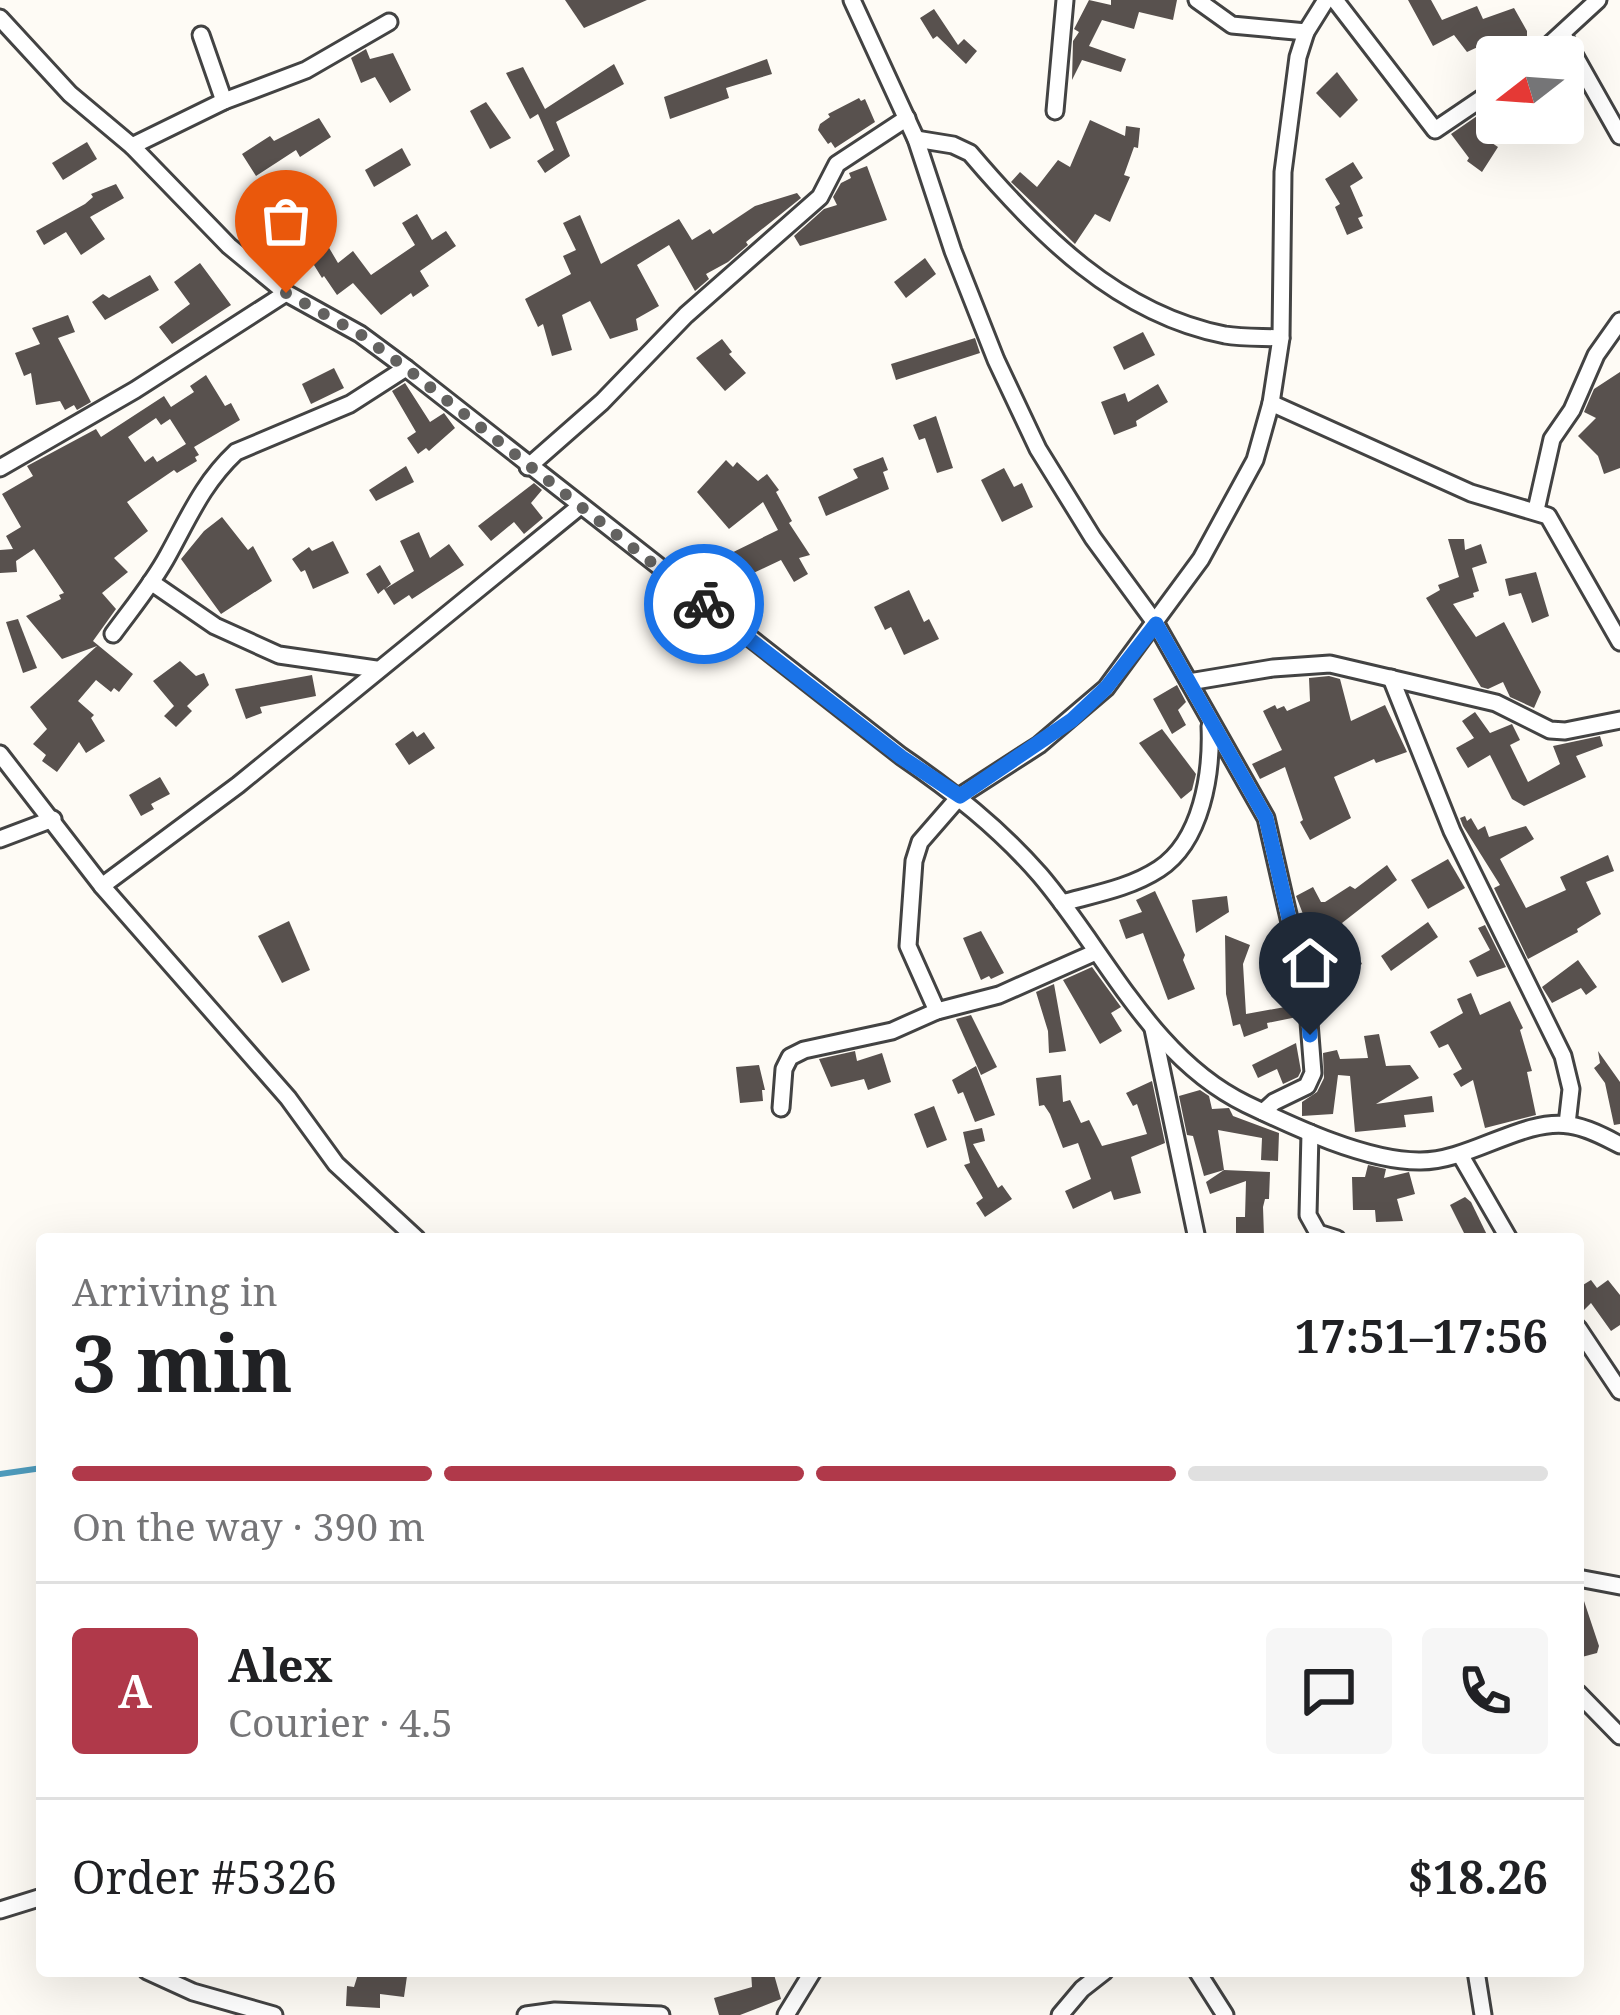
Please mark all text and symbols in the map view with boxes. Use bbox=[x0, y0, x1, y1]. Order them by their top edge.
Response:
north arrow bbox=[1476, 36, 1584, 144]
map controls bbox=[1476, 36, 1584, 144]
pin bbox=[235, 170, 337, 293]
icon: bag bbox=[253, 188, 319, 254]
courier bbox=[644, 544, 764, 664]
icon: bike bbox=[671, 571, 737, 637]
pin bbox=[1259, 912, 1361, 1035]
icon: home bbox=[1277, 930, 1343, 996]
text: Arriving in bbox=[72, 1264, 278, 1317]
text: 17:51–17:56 bbox=[1295, 1305, 1548, 1366]
text: 3 min bbox=[72, 1309, 293, 1415]
text: On the way · 390 m bbox=[72, 1499, 425, 1552]
button: chat bbox=[1266, 1628, 1392, 1754]
button: phone bbox=[1422, 1628, 1548, 1754]
text: Alex bbox=[228, 1634, 333, 1695]
text: A bbox=[118, 1660, 152, 1721]
text: Courier · 4.5 bbox=[228, 1695, 453, 1748]
text: Order #5326 bbox=[72, 1846, 337, 1907]
text: $18.26 bbox=[1408, 1846, 1548, 1907]

